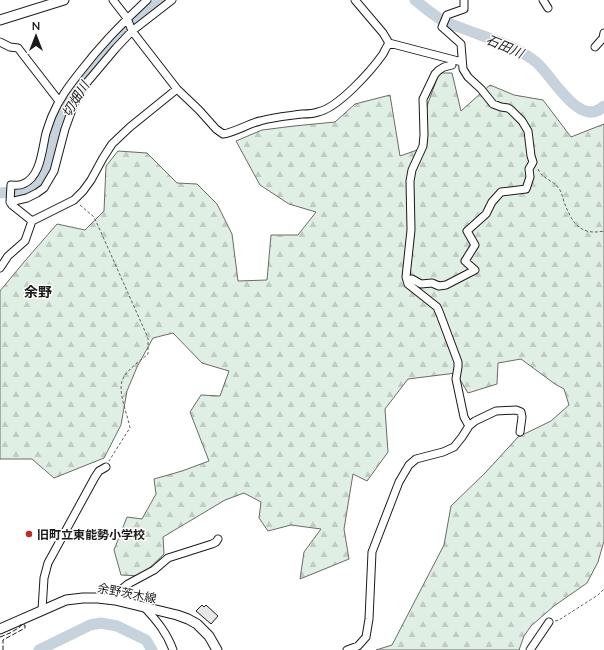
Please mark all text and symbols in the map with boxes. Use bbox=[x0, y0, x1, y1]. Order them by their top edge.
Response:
north arrow bbox=[16, 16, 56, 56]
text: N bbox=[32, 19, 40, 32]
water label: 石田川 bbox=[484, 31, 528, 62]
water label: 切畑川 bbox=[58, 77, 93, 120]
district label: 余野 bbox=[24, 283, 52, 300]
place label: 旧町立東能勢小学校 bbox=[37, 527, 145, 542]
marker: 旧町立東能勢小学校 bbox=[24, 529, 34, 539]
street label: 余野茨木線 bbox=[96, 580, 158, 606]

